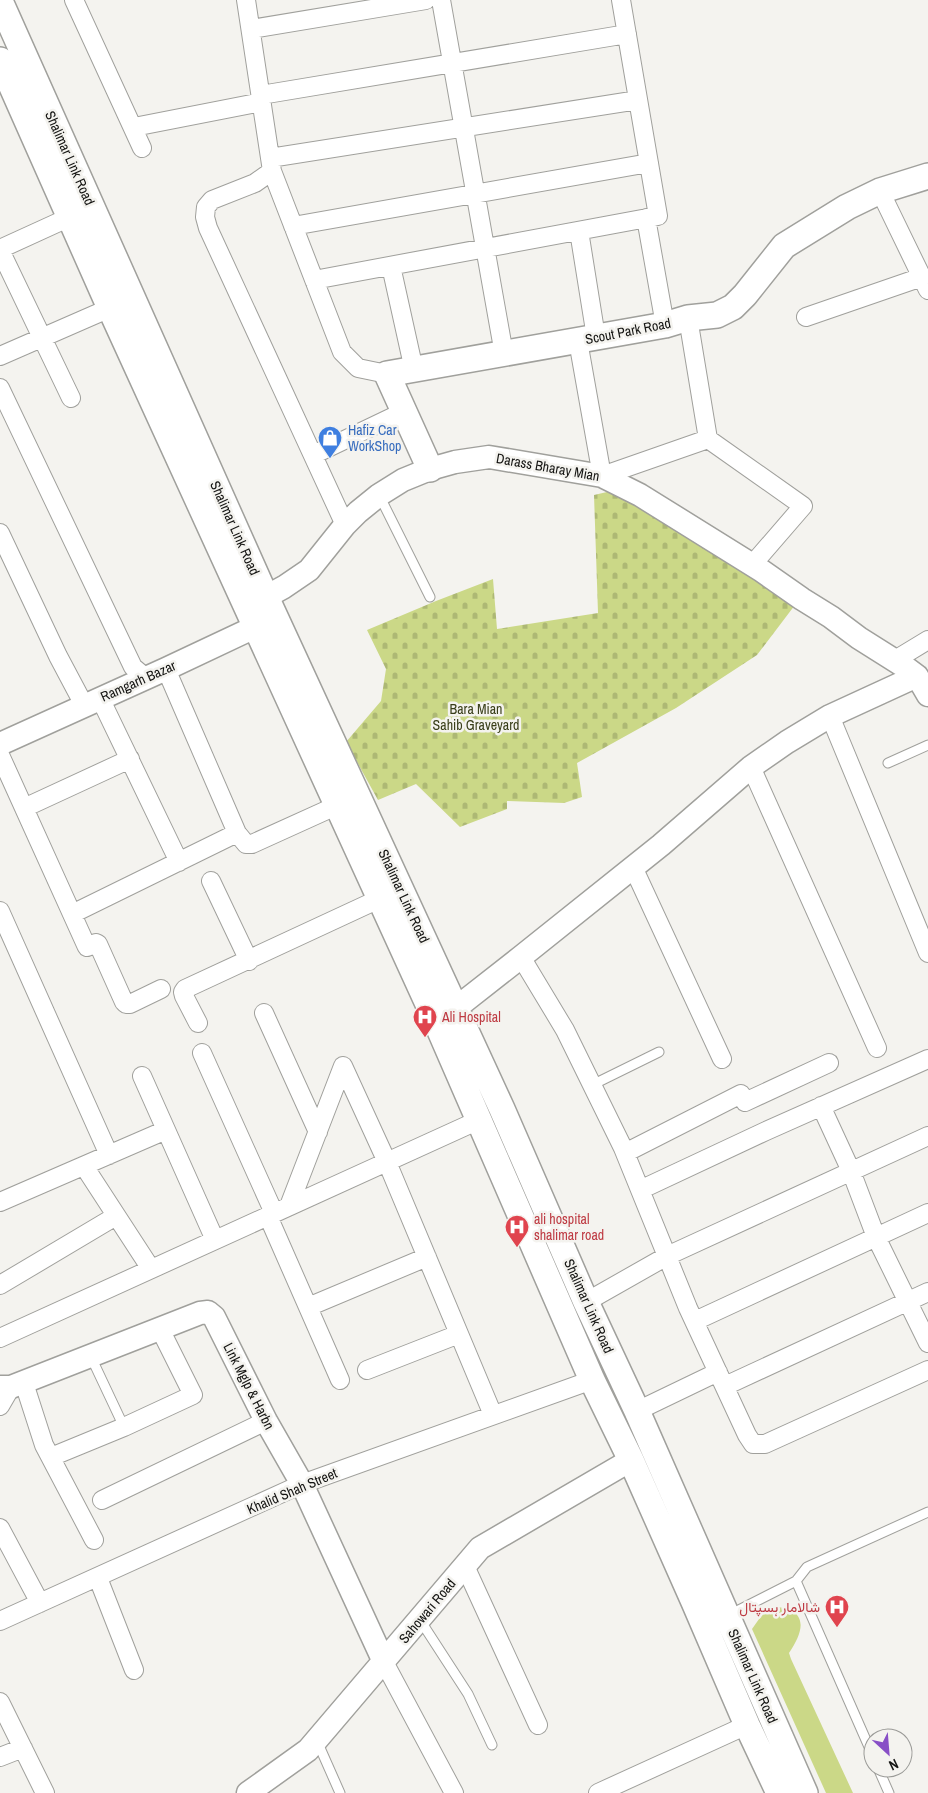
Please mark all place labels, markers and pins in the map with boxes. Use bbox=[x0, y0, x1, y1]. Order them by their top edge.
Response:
place label: Hafiz Car WorkShop bbox=[348, 421, 401, 455]
shop icon: Hafiz Car WorkShop bbox=[317, 425, 343, 459]
hospital icon: Ali Hospital bbox=[412, 1004, 438, 1038]
place label: Ali Hospital bbox=[441, 1008, 501, 1026]
place label: ali hospital shalimar road bbox=[534, 1210, 604, 1244]
hospital icon: ali hospital shalimar road bbox=[504, 1214, 530, 1248]
hospital icon: شالامار ہسپتال bbox=[824, 1594, 850, 1628]
place label: شالامار ہسپتال bbox=[739, 1598, 820, 1617]

